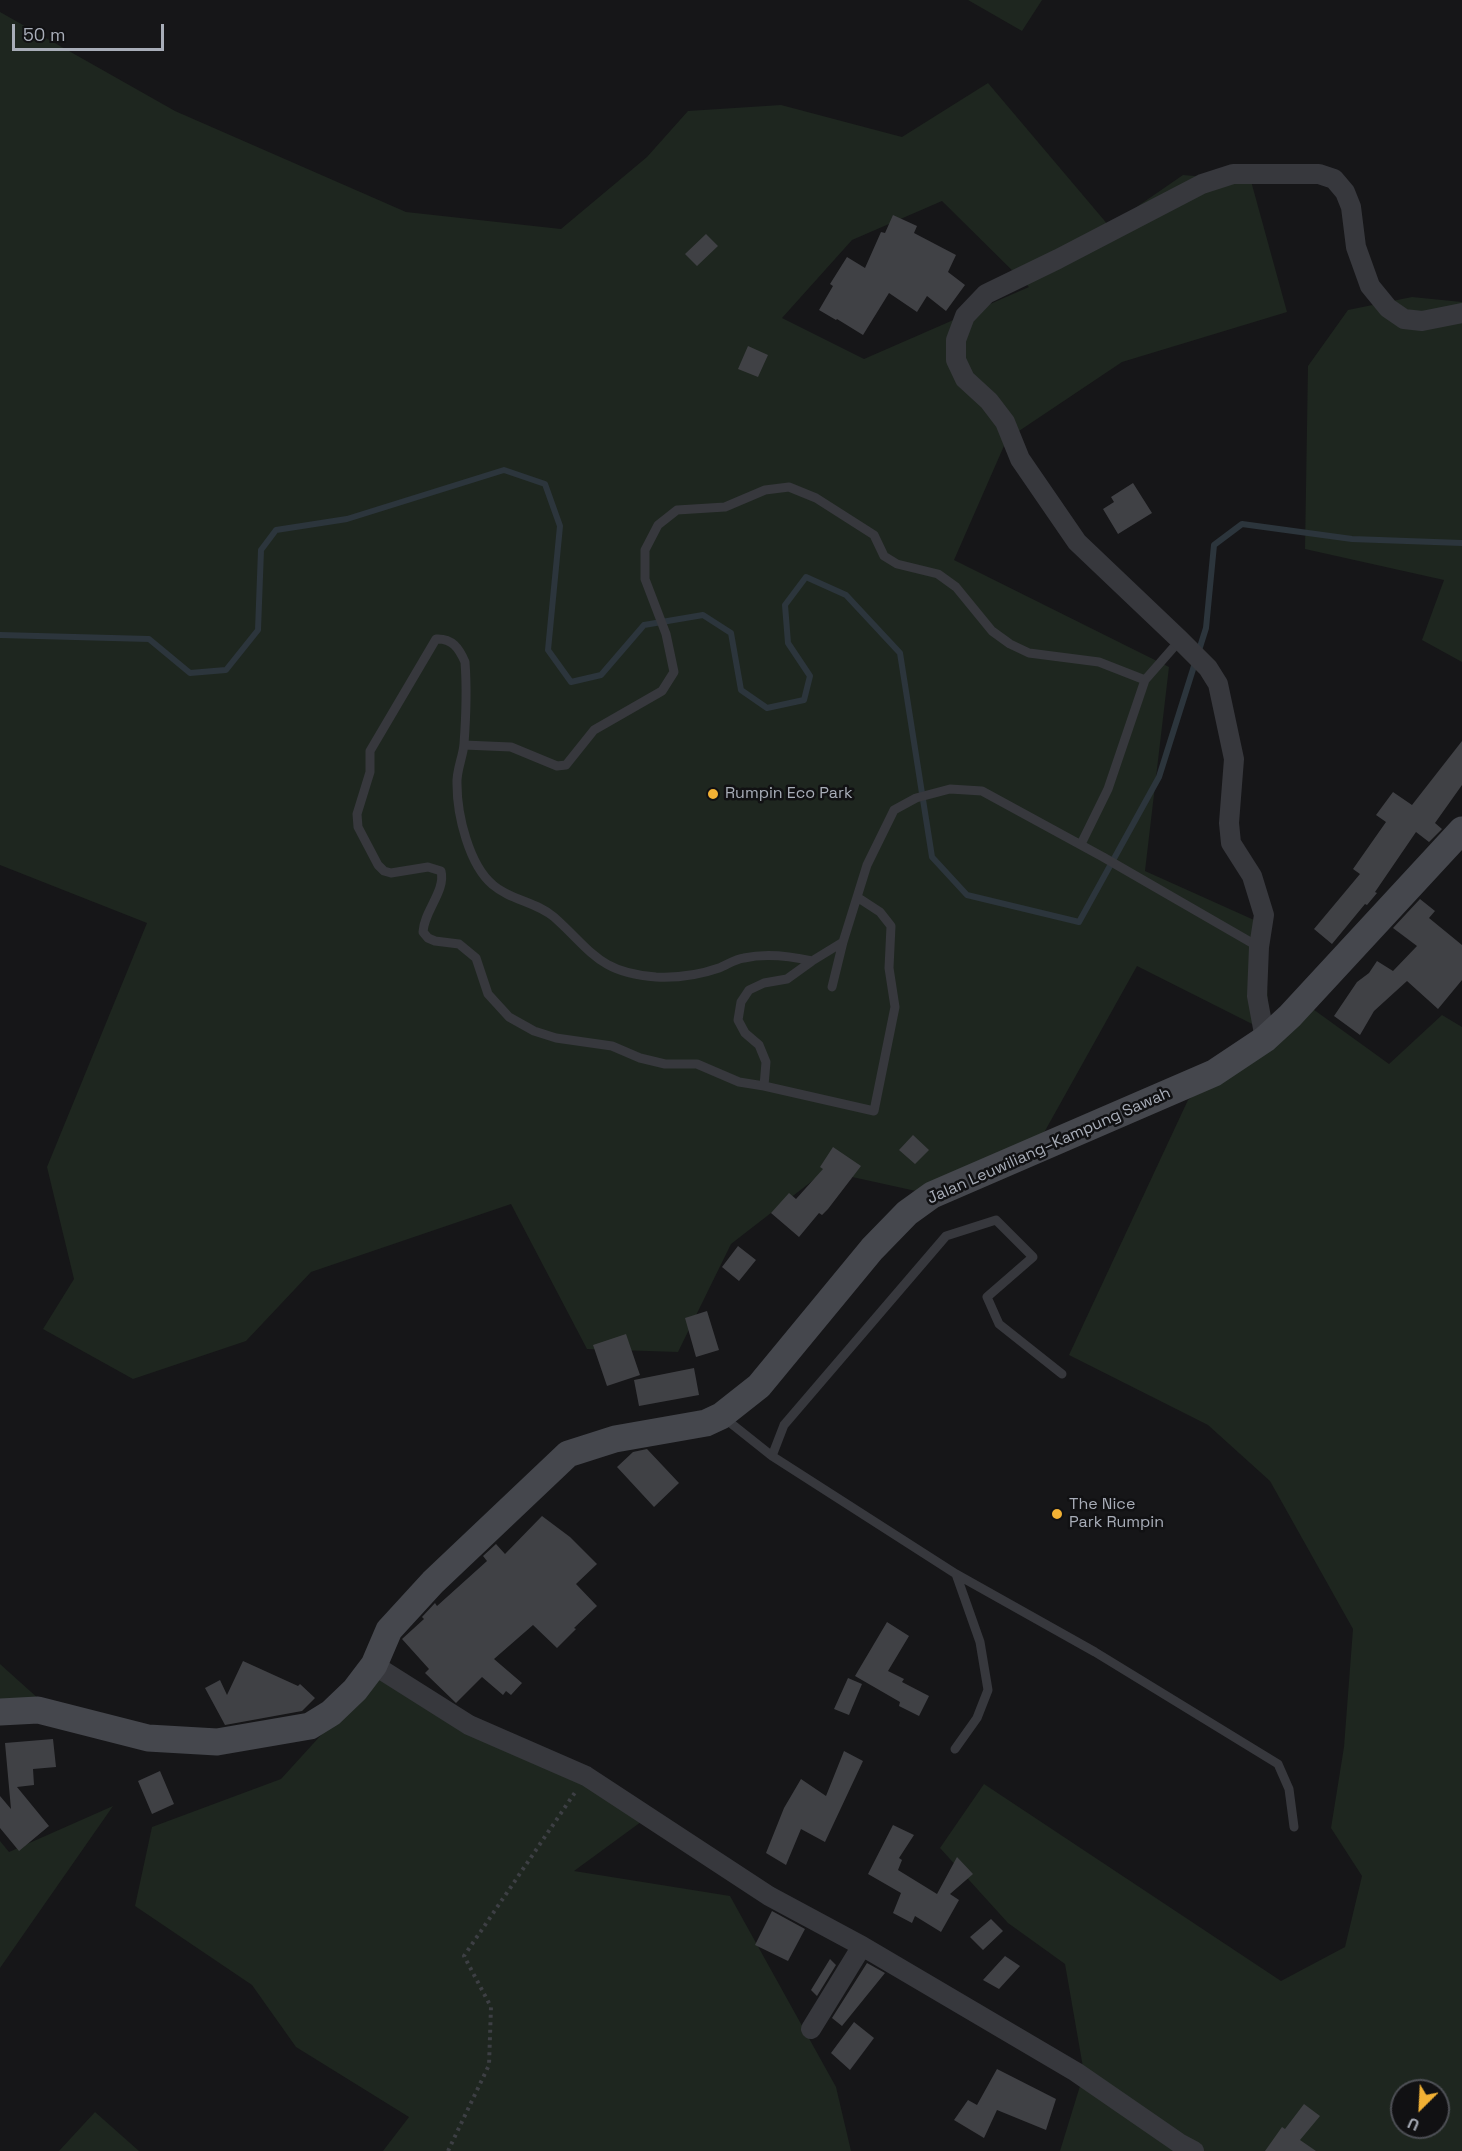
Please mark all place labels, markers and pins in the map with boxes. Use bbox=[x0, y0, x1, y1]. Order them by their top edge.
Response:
place label: Rumpin Eco Park bbox=[725, 784, 853, 804]
marker: Rumpin Eco Park bbox=[706, 787, 720, 801]
place label: The Nice Park Rumpin bbox=[1069, 1495, 1164, 1533]
marker: The Nice Park Rumpin bbox=[1050, 1507, 1064, 1521]

